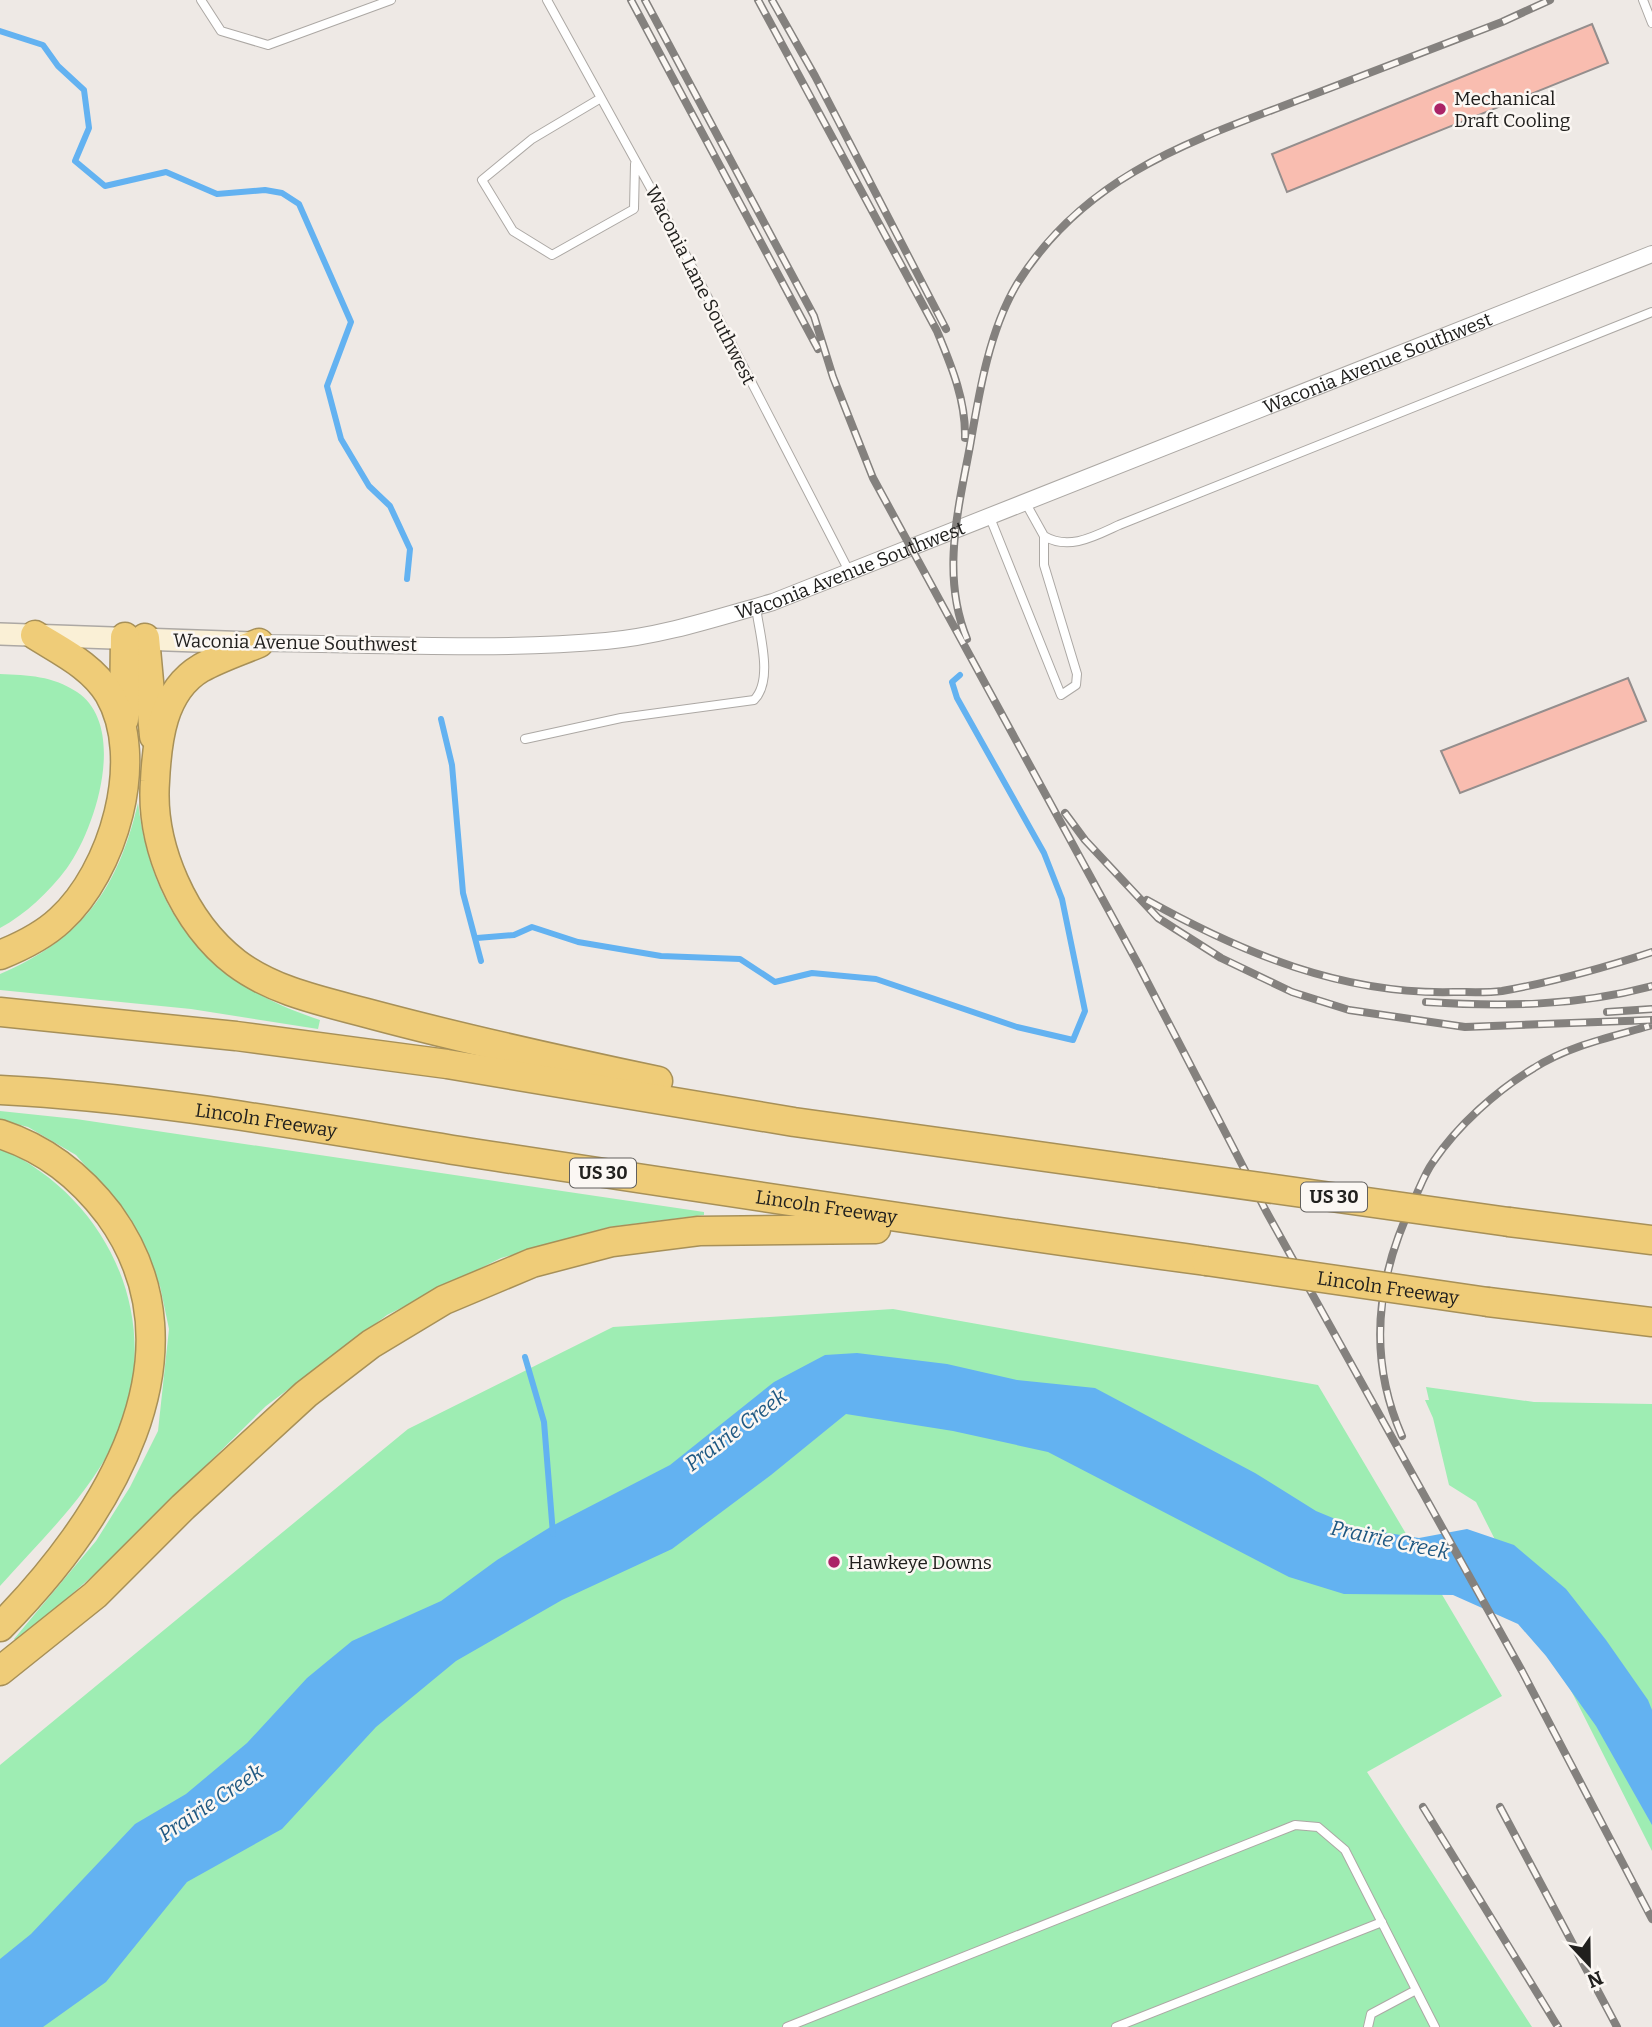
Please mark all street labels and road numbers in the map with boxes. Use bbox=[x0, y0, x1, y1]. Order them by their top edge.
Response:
street label: Waconia Lane Southwest bbox=[640, 182, 761, 389]
street label: Waconia Avenue Southwest bbox=[1260, 308, 1495, 419]
street label: Waconia Avenue Southwest bbox=[733, 516, 968, 624]
street label: Waconia Avenue Southwest bbox=[173, 629, 417, 656]
street label: Lincoln Freeway bbox=[194, 1098, 340, 1143]
road number: US 30 bbox=[570, 1158, 636, 1188]
road number: US 30 bbox=[1301, 1182, 1367, 1212]
street label: Lincoln Freeway bbox=[754, 1185, 900, 1229]
street label: Lincoln Freeway bbox=[1316, 1266, 1461, 1310]

